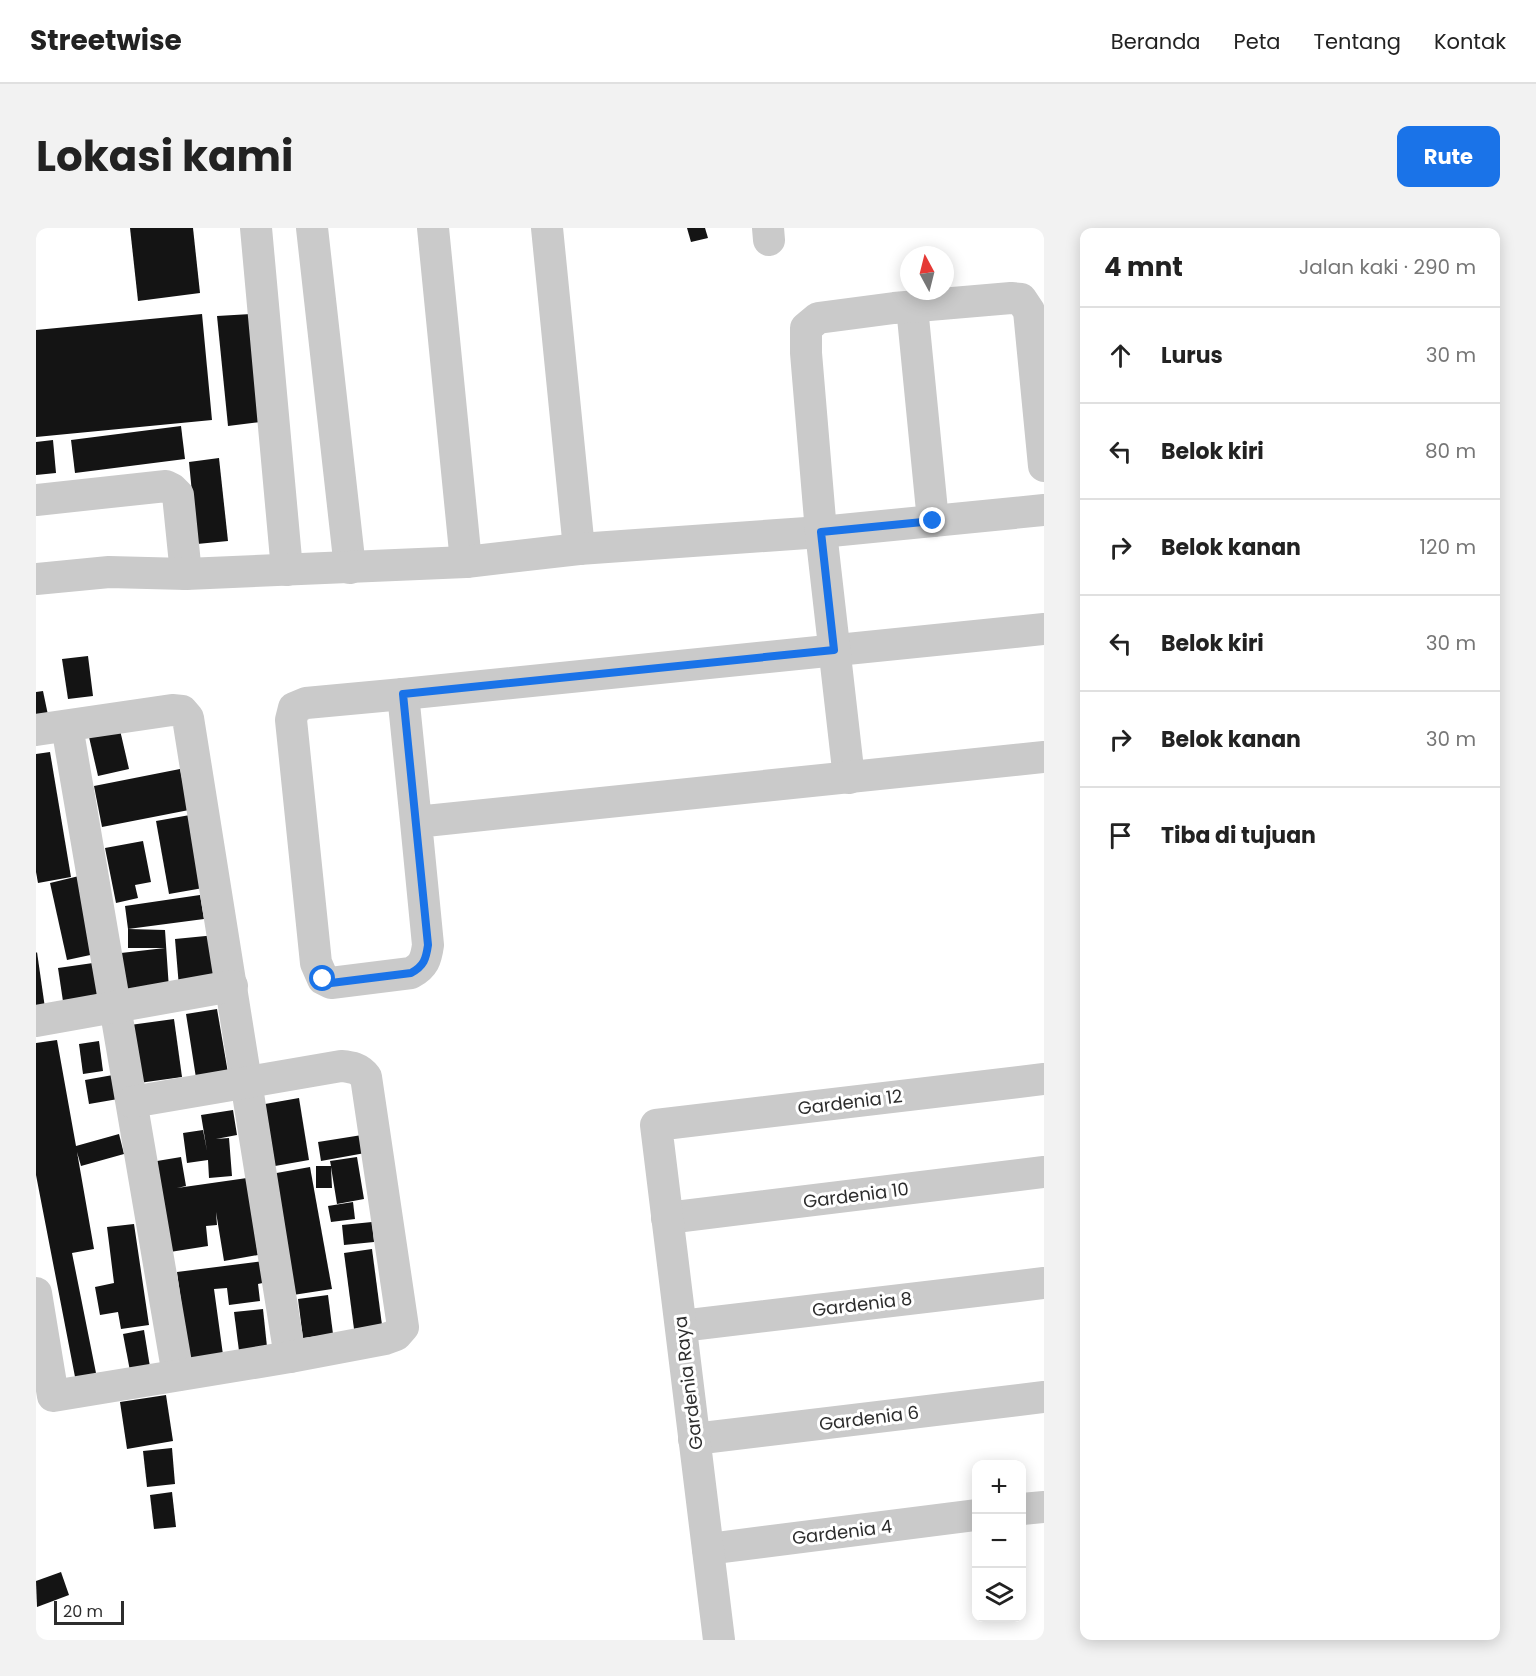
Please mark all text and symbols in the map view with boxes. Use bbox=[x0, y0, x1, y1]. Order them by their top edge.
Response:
text: Streetwise bbox=[30, 21, 182, 60]
text: Beranda bbox=[1111, 27, 1201, 56]
text: Peta bbox=[1234, 27, 1281, 56]
text: Tentang bbox=[1314, 27, 1401, 56]
text: Kontak bbox=[1434, 27, 1506, 56]
button: Rute bbox=[1397, 126, 1500, 187]
text: Lokasi kami bbox=[36, 127, 293, 186]
north arrow bbox=[900, 246, 954, 300]
text: 4 mnt bbox=[1104, 249, 1183, 285]
text: Jalan kaki · 290 m bbox=[1299, 253, 1476, 281]
icon: ahead bbox=[1104, 339, 1137, 372]
text: Lurus bbox=[1161, 340, 1223, 371]
text: 30 m bbox=[1426, 341, 1476, 369]
icon: left bbox=[1104, 435, 1137, 468]
text: Belok kiri bbox=[1161, 436, 1264, 467]
text: 80 m bbox=[1425, 437, 1476, 465]
route end bbox=[919, 507, 945, 533]
icon: right bbox=[1104, 531, 1137, 564]
text: Belok kanan bbox=[1161, 532, 1301, 563]
text: 120 m bbox=[1420, 533, 1476, 561]
icon: left bbox=[1104, 627, 1137, 660]
text: Belok kiri bbox=[1161, 628, 1264, 659]
text: 30 m bbox=[1426, 629, 1476, 657]
icon: right bbox=[1104, 723, 1137, 756]
text: Belok kanan bbox=[1161, 724, 1301, 755]
text: 30 m bbox=[1426, 725, 1476, 753]
icon: arrive bbox=[1104, 819, 1137, 852]
text: Tiba di tujuan bbox=[1161, 820, 1316, 851]
route start bbox=[309, 965, 335, 991]
street label: Gardenia 12 bbox=[796, 1083, 904, 1121]
street label: Gardenia 10 bbox=[802, 1176, 910, 1214]
street label: Gardenia 8 bbox=[811, 1285, 913, 1323]
street label: Gardenia Raya bbox=[667, 1315, 709, 1451]
street label: Gardenia 6 bbox=[818, 1399, 920, 1437]
map controls bbox=[972, 1460, 1026, 1622]
button: + bbox=[972, 1460, 1026, 1514]
street label: Gardenia 4 bbox=[791, 1513, 893, 1551]
button: − bbox=[972, 1514, 1026, 1568]
button: layers bbox=[972, 1568, 1026, 1622]
scale bar bbox=[54, 1598, 124, 1626]
text: 20 m bbox=[63, 1600, 103, 1623]

